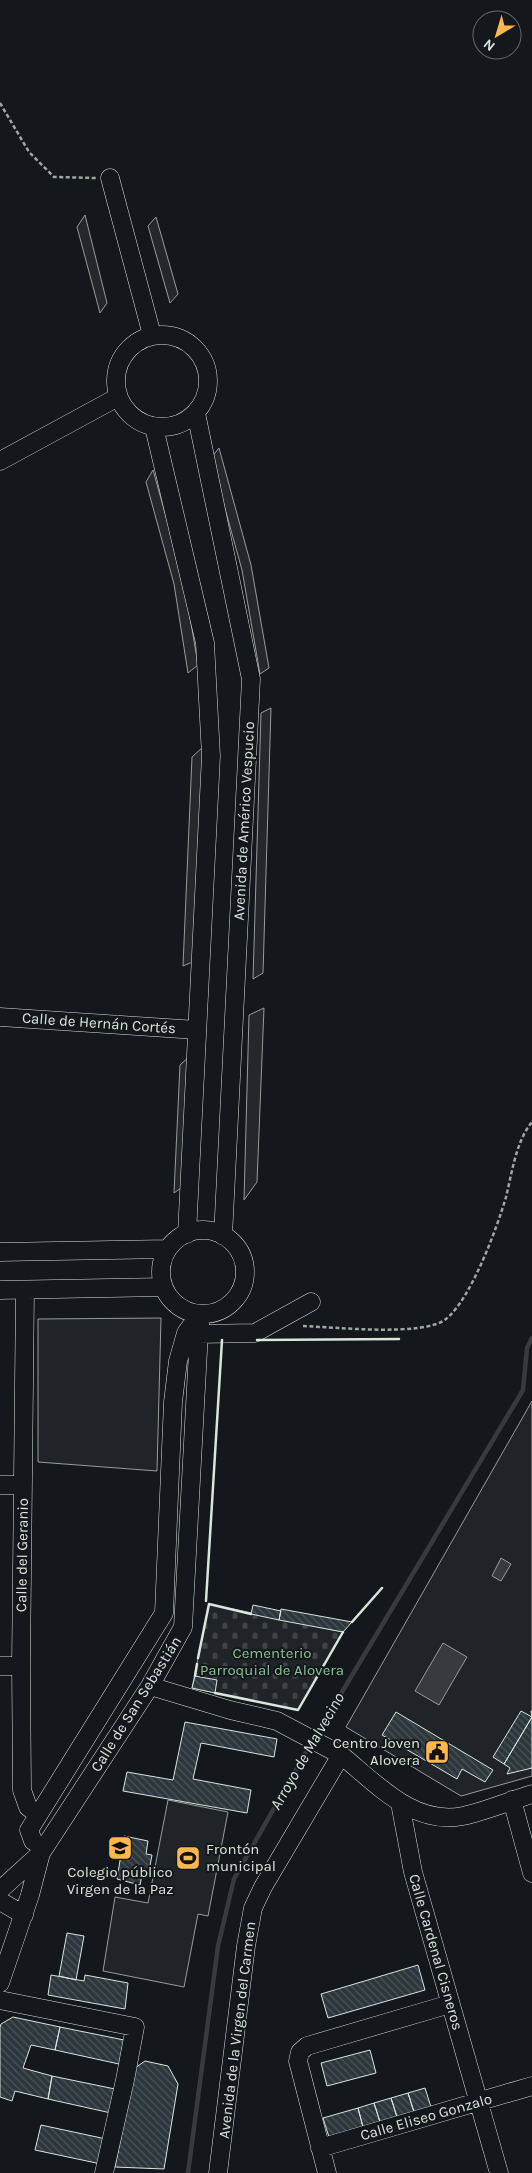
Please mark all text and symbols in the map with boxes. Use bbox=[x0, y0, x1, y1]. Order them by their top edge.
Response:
north arrow bbox=[472, 10, 522, 60]
text: N bbox=[480, 35, 498, 55]
street label: Avenida de Américo Vespucio bbox=[230, 721, 258, 921]
street label: Calle de Hernán Cortés bbox=[21, 1009, 177, 1037]
street label: Calle del Geranio bbox=[12, 1498, 32, 1612]
street label: Calle de San Sebastián bbox=[87, 1633, 185, 1775]
park label: Cementerio Parroquial de Alovera bbox=[200, 1644, 344, 1679]
water label: Arroyo de Malvecino bbox=[266, 1689, 348, 1813]
place label: Centro Joven Alovera bbox=[333, 1734, 420, 1769]
public building icon: Centro Joven Alovera bbox=[424, 1739, 450, 1765]
school or university icon: Colegio público Virgen de la Paz bbox=[107, 1835, 133, 1861]
place label: Frontón municipal bbox=[206, 1840, 276, 1875]
sports icon: Frontón municipal bbox=[175, 1845, 201, 1871]
place label: Colegio público Virgen de la Paz bbox=[67, 1863, 173, 1898]
street label: Calle Cardenal Cisneros bbox=[405, 1872, 467, 2032]
street label: Avenida de la Virgen del Carmen bbox=[215, 1920, 259, 2140]
street label: Calle Eliseo Gonzalo bbox=[358, 2090, 494, 2144]

